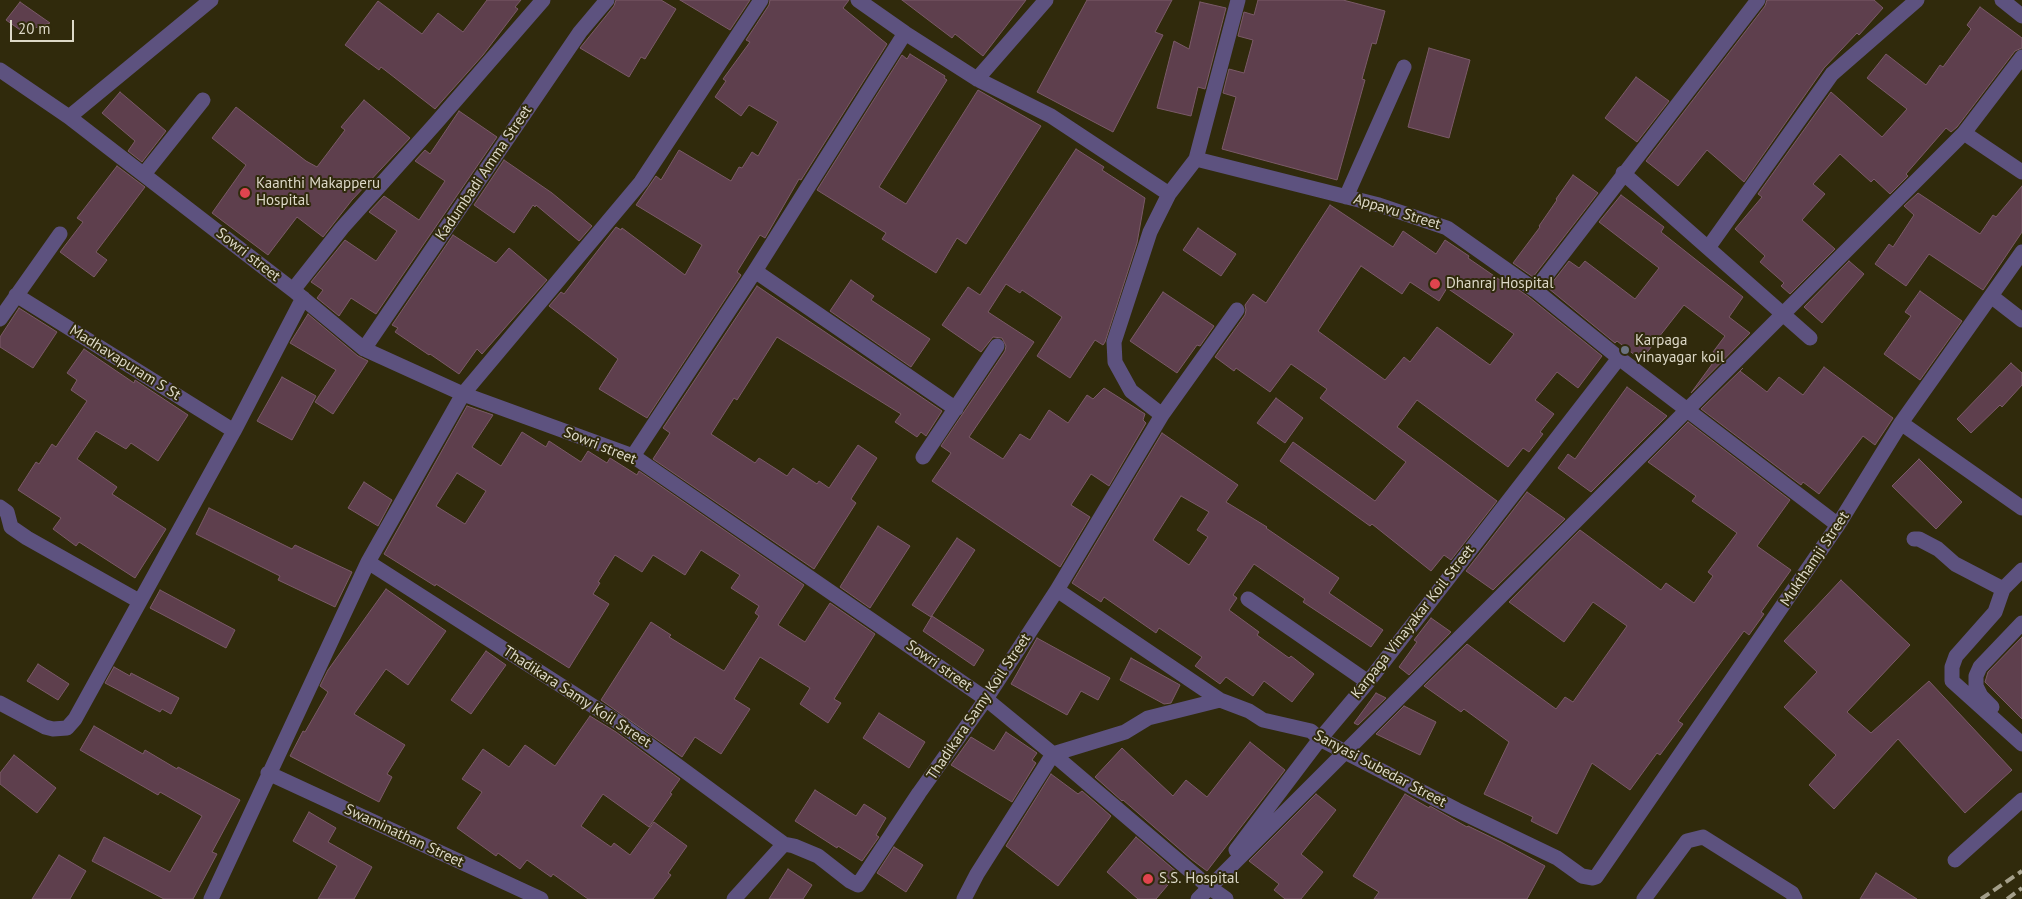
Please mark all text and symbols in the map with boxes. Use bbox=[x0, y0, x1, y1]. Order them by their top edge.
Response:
scale bar bbox=[12, 10, 76, 42]
text: 20 m bbox=[18, 19, 51, 38]
street label: Kadumbadi Amma Street bbox=[432, 102, 536, 244]
place label: Kaanthi Makapperu Hospital bbox=[256, 175, 380, 210]
marker: Kaanthi Makapperu Hospital bbox=[238, 186, 252, 200]
street label: Appavu Street bbox=[1351, 190, 1443, 234]
street label: Sowri street bbox=[212, 224, 284, 286]
place label: Dhanraj Hospital bbox=[1446, 275, 1554, 293]
marker: Dhanraj Hospital bbox=[1428, 277, 1442, 291]
street label: Madhavapuram S St bbox=[66, 322, 184, 404]
place label: Karpaga vinayagar koil bbox=[1635, 332, 1724, 367]
marker: Karpaga vinayagar koil bbox=[1619, 344, 1631, 356]
street label: Sowri street bbox=[561, 423, 639, 469]
street label: Mukthamji Street bbox=[1777, 508, 1853, 610]
street label: Karpaga Vinayakar Koil Street bbox=[1347, 542, 1479, 702]
street label: Thadikara Samy Koil Street bbox=[923, 630, 1035, 784]
street label: Sowri street bbox=[902, 637, 976, 695]
street label: Thadikara Samy Koil Street bbox=[500, 642, 654, 752]
street label: Sanyasi Subedar Street bbox=[1311, 727, 1449, 811]
street label: Swaminathan Street bbox=[342, 800, 466, 872]
place label: S.S. Hospital bbox=[1159, 870, 1239, 888]
marker: S.S. Hospital bbox=[1141, 872, 1155, 886]

